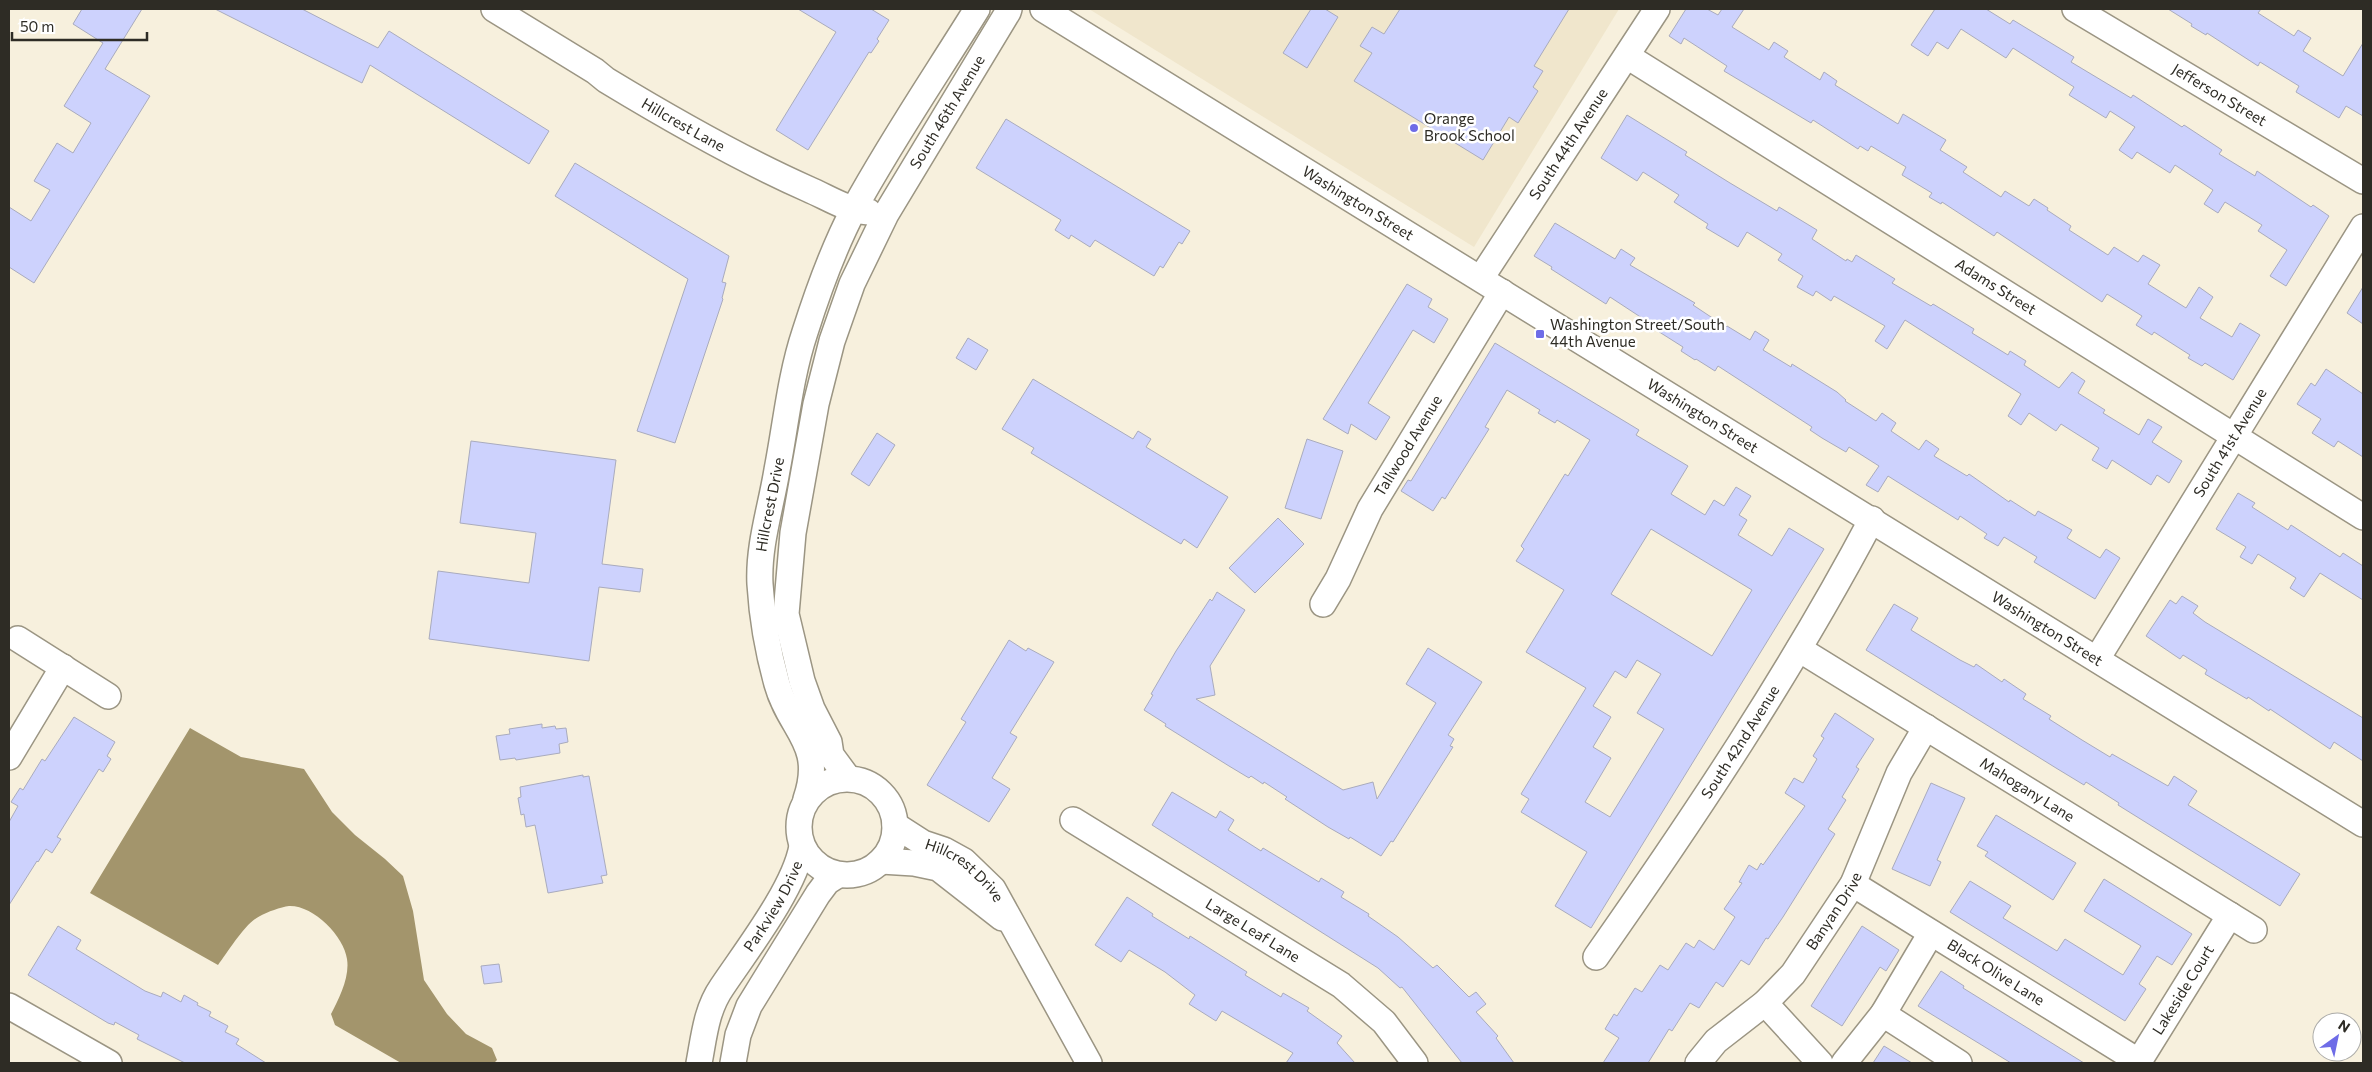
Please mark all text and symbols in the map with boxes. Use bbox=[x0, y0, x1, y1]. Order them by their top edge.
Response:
scale bar bbox=[12, 10, 148, 42]
text: 50 m bbox=[20, 17, 54, 35]
street label: South 46th Avenue bbox=[905, 51, 988, 172]
street label: Jefferson Street bbox=[2169, 59, 2270, 129]
street label: South 44th Avenue bbox=[1525, 84, 1611, 203]
street label: Hillcrest Lane bbox=[639, 93, 728, 155]
place label: Orange Brook School bbox=[1424, 109, 1515, 144]
marker: Orange Brook School bbox=[1408, 122, 1420, 134]
street label: Washington Street bbox=[1299, 161, 1417, 244]
street label: Adams Street bbox=[1953, 254, 2040, 318]
place label: Washington Street/South 44th Avenue bbox=[1550, 315, 1725, 350]
marker: Washington Street/South 44th Avenue bbox=[1534, 328, 1546, 340]
street label: Washington Street bbox=[1644, 374, 1762, 456]
street label: South 41st Avenue bbox=[2189, 384, 2270, 500]
street label: Tallwood Avenue bbox=[1370, 391, 1445, 499]
street label: Hillcrest Drive bbox=[751, 456, 787, 553]
street label: Washington Street bbox=[1989, 587, 2106, 669]
street label: South 42nd Avenue bbox=[1697, 681, 1783, 802]
street label: Mahogany Lane bbox=[1977, 753, 2078, 825]
street label: Hillcrest Drive bbox=[923, 834, 1008, 905]
street label: Parkview Drive bbox=[739, 858, 805, 955]
street label: Banyan Drive bbox=[1802, 869, 1865, 953]
street label: Large Leaf Lane bbox=[1203, 894, 1304, 966]
street label: Black Olive Lane bbox=[1944, 935, 2048, 1009]
street label: Lakeside Court bbox=[2148, 941, 2217, 1038]
north arrow bbox=[2312, 1012, 2362, 1062]
text: N bbox=[2335, 1016, 2353, 1036]

